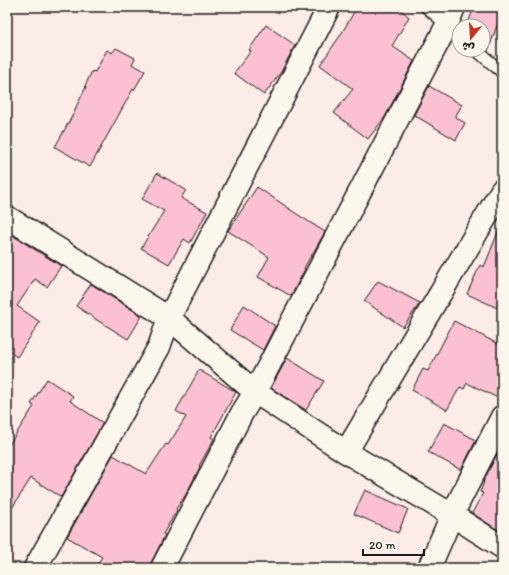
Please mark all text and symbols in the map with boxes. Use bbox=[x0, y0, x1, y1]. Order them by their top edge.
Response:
north arrow bbox=[451, 18, 491, 58]
text: ش bbox=[460, 39, 476, 55]
scale bar bbox=[363, 531, 424, 557]
text: 20 m bbox=[369, 538, 396, 552]

